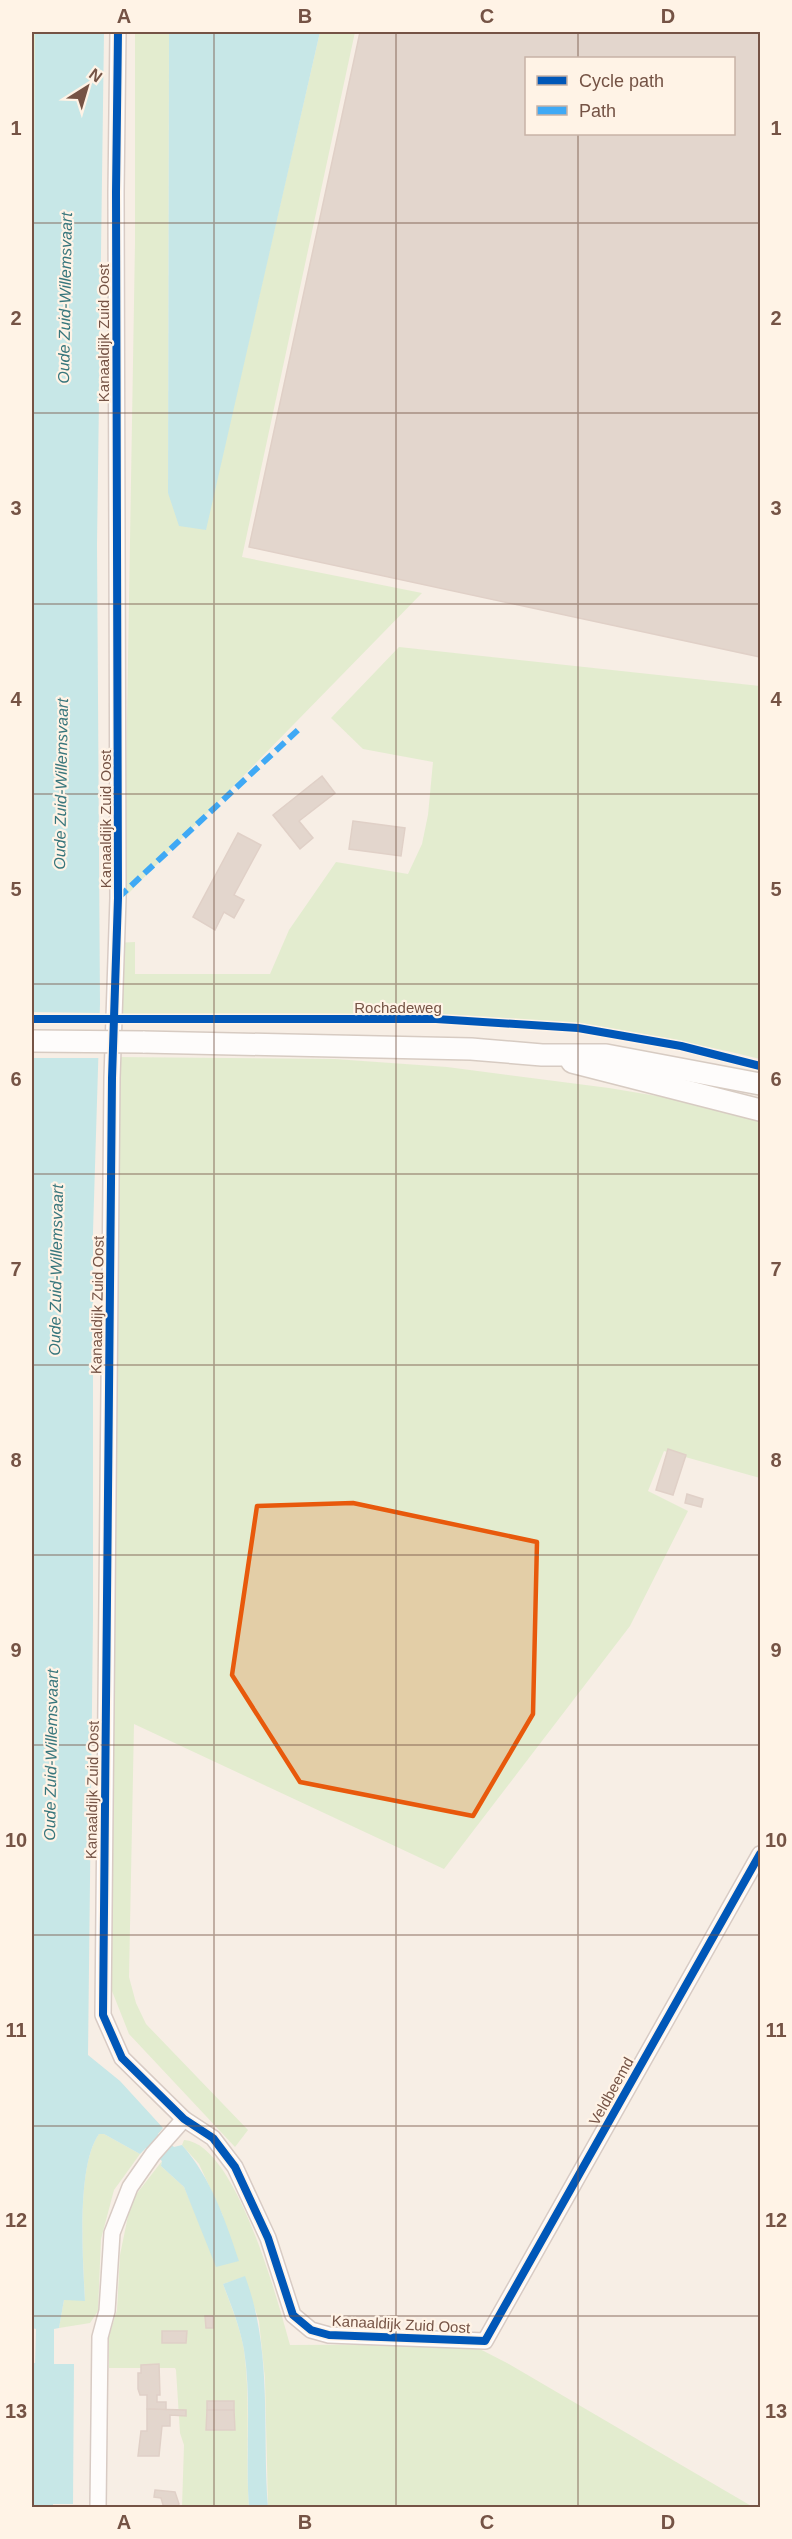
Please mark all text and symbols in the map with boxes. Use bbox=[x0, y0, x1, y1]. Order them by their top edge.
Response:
text: A bbox=[117, 5, 131, 27]
text: B bbox=[298, 5, 312, 27]
text: C bbox=[480, 5, 494, 27]
text: D bbox=[661, 5, 675, 27]
north arrow bbox=[57, 57, 117, 117]
legend bbox=[525, 57, 735, 135]
text: N bbox=[86, 65, 105, 86]
text: Cycle path bbox=[579, 71, 664, 91]
text: Path bbox=[579, 101, 616, 121]
text: 1 bbox=[10, 117, 22, 139]
text: 1 bbox=[770, 117, 782, 139]
water label: Oude Zuid-Willemsvaart bbox=[55, 212, 75, 384]
street label: Kanaaldijk Zuid Oost bbox=[95, 263, 112, 402]
text: 2 bbox=[10, 307, 22, 329]
text: 2 bbox=[770, 307, 782, 329]
text: 3 bbox=[10, 497, 22, 519]
text: 3 bbox=[770, 497, 782, 519]
text: 4 bbox=[10, 688, 22, 710]
text: 4 bbox=[770, 688, 782, 710]
water label: Oude Zuid-Willemsvaart bbox=[51, 698, 71, 870]
street label: Kanaaldijk Zuid Oost bbox=[97, 749, 114, 888]
text: 5 bbox=[10, 878, 22, 900]
text: 5 bbox=[770, 878, 782, 900]
street label: Rochadeweg bbox=[354, 999, 442, 1016]
text: 6 bbox=[10, 1068, 22, 1090]
text: 6 bbox=[770, 1068, 782, 1090]
water label: Oude Zuid-Willemsvaart bbox=[46, 1184, 66, 1356]
street label: Kanaaldijk Zuid Oost bbox=[87, 1235, 107, 1374]
text: 7 bbox=[10, 1258, 22, 1280]
text: 7 bbox=[770, 1258, 782, 1280]
text: 8 bbox=[10, 1449, 22, 1471]
text: 8 bbox=[770, 1449, 782, 1471]
text: 9 bbox=[10, 1639, 22, 1661]
text: 9 bbox=[770, 1639, 782, 1661]
water label: Oude Zuid-Willemsvaart bbox=[41, 1669, 61, 1841]
street label: Kanaaldijk Zuid Oost bbox=[82, 1720, 102, 1859]
text: 10 bbox=[5, 1829, 27, 1851]
text: 10 bbox=[765, 1829, 787, 1851]
text: 11 bbox=[5, 2019, 27, 2041]
text: 11 bbox=[765, 2019, 787, 2041]
street label: Veldbeemd bbox=[585, 2054, 637, 2128]
text: 12 bbox=[5, 2209, 27, 2231]
text: 12 bbox=[765, 2209, 787, 2231]
street label: Kanaaldijk Zuid Oost bbox=[331, 2312, 471, 2336]
text: 13 bbox=[5, 2400, 27, 2422]
text: 13 bbox=[765, 2400, 787, 2422]
text: A bbox=[117, 2511, 131, 2533]
text: B bbox=[298, 2511, 312, 2533]
text: C bbox=[480, 2511, 494, 2533]
text: D bbox=[661, 2511, 675, 2533]

